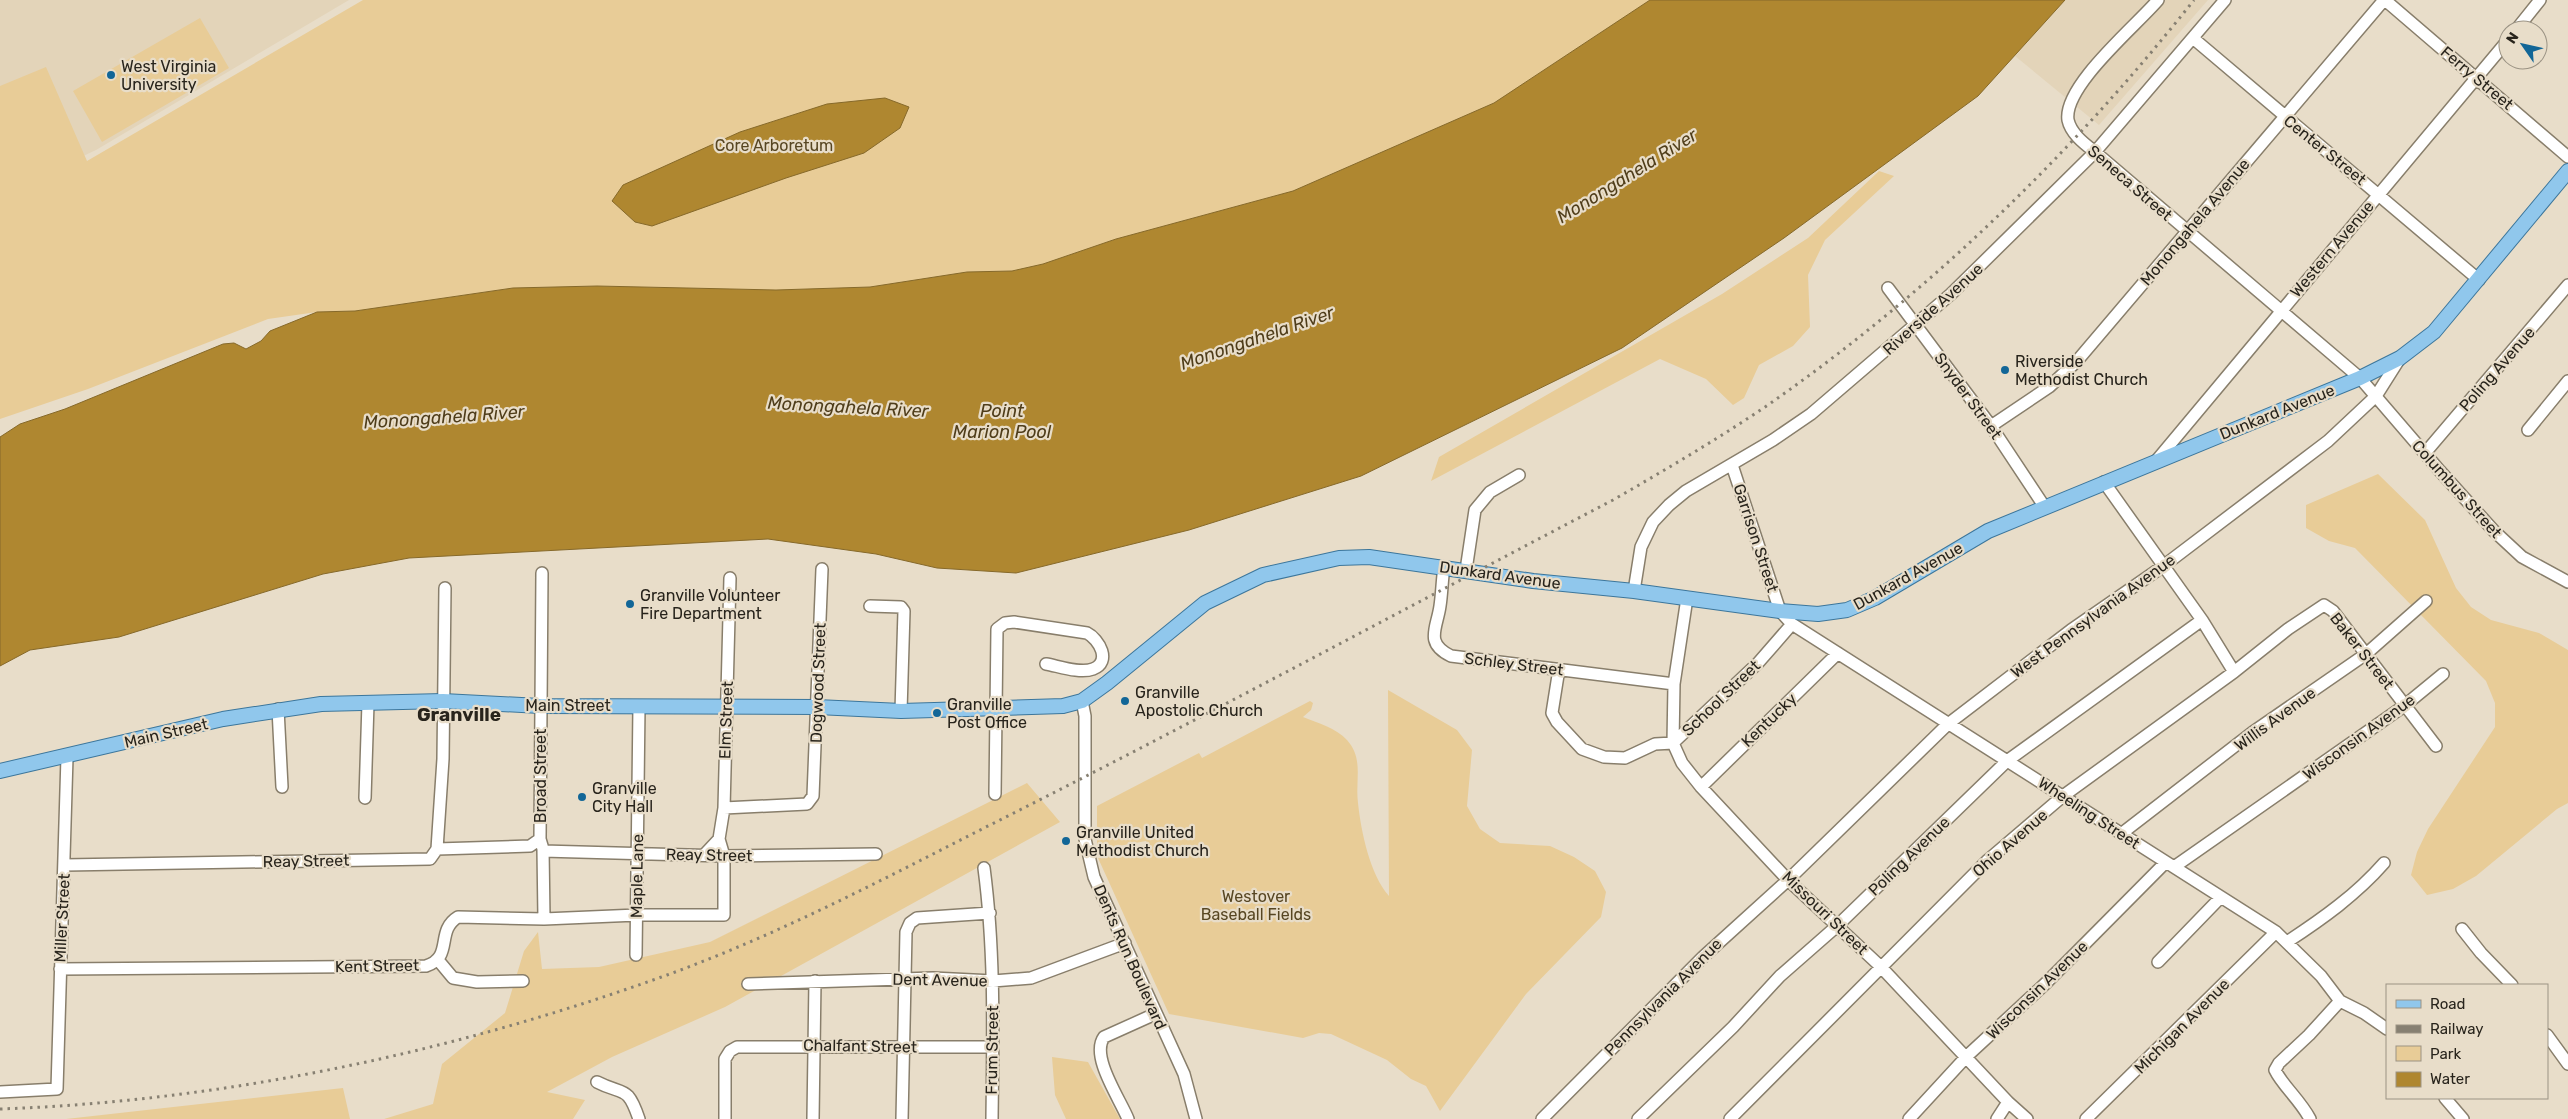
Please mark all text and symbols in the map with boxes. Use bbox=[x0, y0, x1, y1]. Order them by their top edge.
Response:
north arrow bbox=[2498, 20, 2548, 70]
text: N bbox=[2503, 29, 2523, 47]
street label: Ferry Street bbox=[2437, 42, 2517, 114]
place label: West Virginia University bbox=[121, 57, 216, 94]
marker: West Virginia University bbox=[105, 69, 117, 81]
street label: Center Street bbox=[2280, 111, 2370, 189]
water label: Monongahela River bbox=[1553, 123, 1702, 228]
park label: Core Arboretum bbox=[715, 136, 833, 155]
street label: Seneca Street bbox=[2084, 141, 2176, 225]
street label: Monongahela Avenue bbox=[2136, 155, 2254, 289]
street label: Western Avenue bbox=[2286, 197, 2378, 301]
street label: Riverside Avenue bbox=[1879, 259, 1987, 359]
water label: Monongahela River bbox=[1177, 301, 1338, 375]
street label: Poling Avenue bbox=[2455, 323, 2539, 415]
street label: Snyder Street bbox=[1930, 349, 2006, 443]
place label: Riverside Methodist Church bbox=[2015, 352, 2148, 389]
marker: Riverside Methodist Church bbox=[1999, 364, 2011, 376]
street label: Dunkard Avenue bbox=[2217, 380, 2337, 444]
water label: Monongahela River bbox=[767, 392, 930, 422]
water label: Monongahela River bbox=[363, 400, 526, 434]
water label: Point Marion Pool bbox=[953, 400, 1052, 443]
street label: Columbus Street bbox=[2408, 436, 2506, 542]
street label: Garrison Street bbox=[1730, 481, 1782, 595]
street label: Dunkard Avenue bbox=[1850, 538, 1966, 614]
street label: West Pennsylvania Avenue bbox=[2007, 550, 2179, 682]
street label: Dunkard Avenue bbox=[1438, 557, 1562, 593]
place label: Granville Volunteer Fire Department bbox=[640, 586, 780, 623]
marker: Granville Volunteer Fire Department bbox=[624, 598, 636, 610]
street label: Baker Street bbox=[2326, 609, 2398, 693]
street label: Dogwood Street bbox=[806, 622, 830, 744]
street label: Schley Street bbox=[1463, 648, 1565, 680]
street label: School Street bbox=[1678, 656, 1764, 740]
street label: Elm Street bbox=[715, 681, 737, 759]
place label: Granville Apostolic Church bbox=[1135, 683, 1263, 720]
street label: Willis Avenue bbox=[2231, 683, 2319, 755]
street label: Kentucky bbox=[1737, 689, 1801, 751]
street label: Wisconsin Avenue bbox=[2299, 690, 2419, 784]
place label: Granville Post Office bbox=[947, 695, 1027, 732]
marker: Granville Apostolic Church bbox=[1119, 695, 1131, 707]
street label: Main Street bbox=[525, 696, 611, 715]
district label: Granville bbox=[417, 703, 501, 726]
marker: Granville Post Office bbox=[931, 707, 943, 719]
street label: Main Street bbox=[122, 714, 210, 752]
street label: Broad Street bbox=[531, 729, 550, 823]
street label: Wheeling Street bbox=[2034, 773, 2144, 853]
place label: Granville City Hall bbox=[592, 779, 657, 816]
marker: Granville City Hall bbox=[576, 791, 588, 803]
street label: Ohio Avenue bbox=[1969, 805, 2051, 881]
street label: Poling Avenue bbox=[1864, 812, 1954, 900]
place label: Granville United Methodist Church bbox=[1076, 823, 1209, 860]
street label: Maple Lane bbox=[627, 834, 647, 918]
marker: Granville United Methodist Church bbox=[1060, 835, 1072, 847]
street label: Reay Street bbox=[666, 845, 752, 865]
street label: Reay Street bbox=[263, 851, 349, 871]
street label: Missouri Street bbox=[1778, 867, 1872, 959]
street label: Miller Street bbox=[50, 873, 74, 963]
street label: Dents Run Boulevard bbox=[1089, 882, 1171, 1032]
park label: Westover Baseball Fields bbox=[1201, 887, 1311, 924]
street label: Pennsylvania Avenue bbox=[1600, 934, 1726, 1060]
street label: Wisconsin Avenue bbox=[1982, 937, 2092, 1043]
street label: Kent Street bbox=[335, 956, 419, 976]
street label: Dent Avenue bbox=[892, 970, 988, 990]
street label: Michigan Avenue bbox=[2131, 974, 2234, 1077]
legend bbox=[2386, 984, 2548, 1099]
text: Road bbox=[2430, 995, 2466, 1013]
street label: Frum Street bbox=[982, 1005, 1002, 1095]
text: Railway bbox=[2430, 1020, 2484, 1038]
street label: Chalfant Street bbox=[803, 1036, 917, 1056]
text: Park bbox=[2430, 1045, 2461, 1063]
text: Water bbox=[2430, 1070, 2470, 1088]

